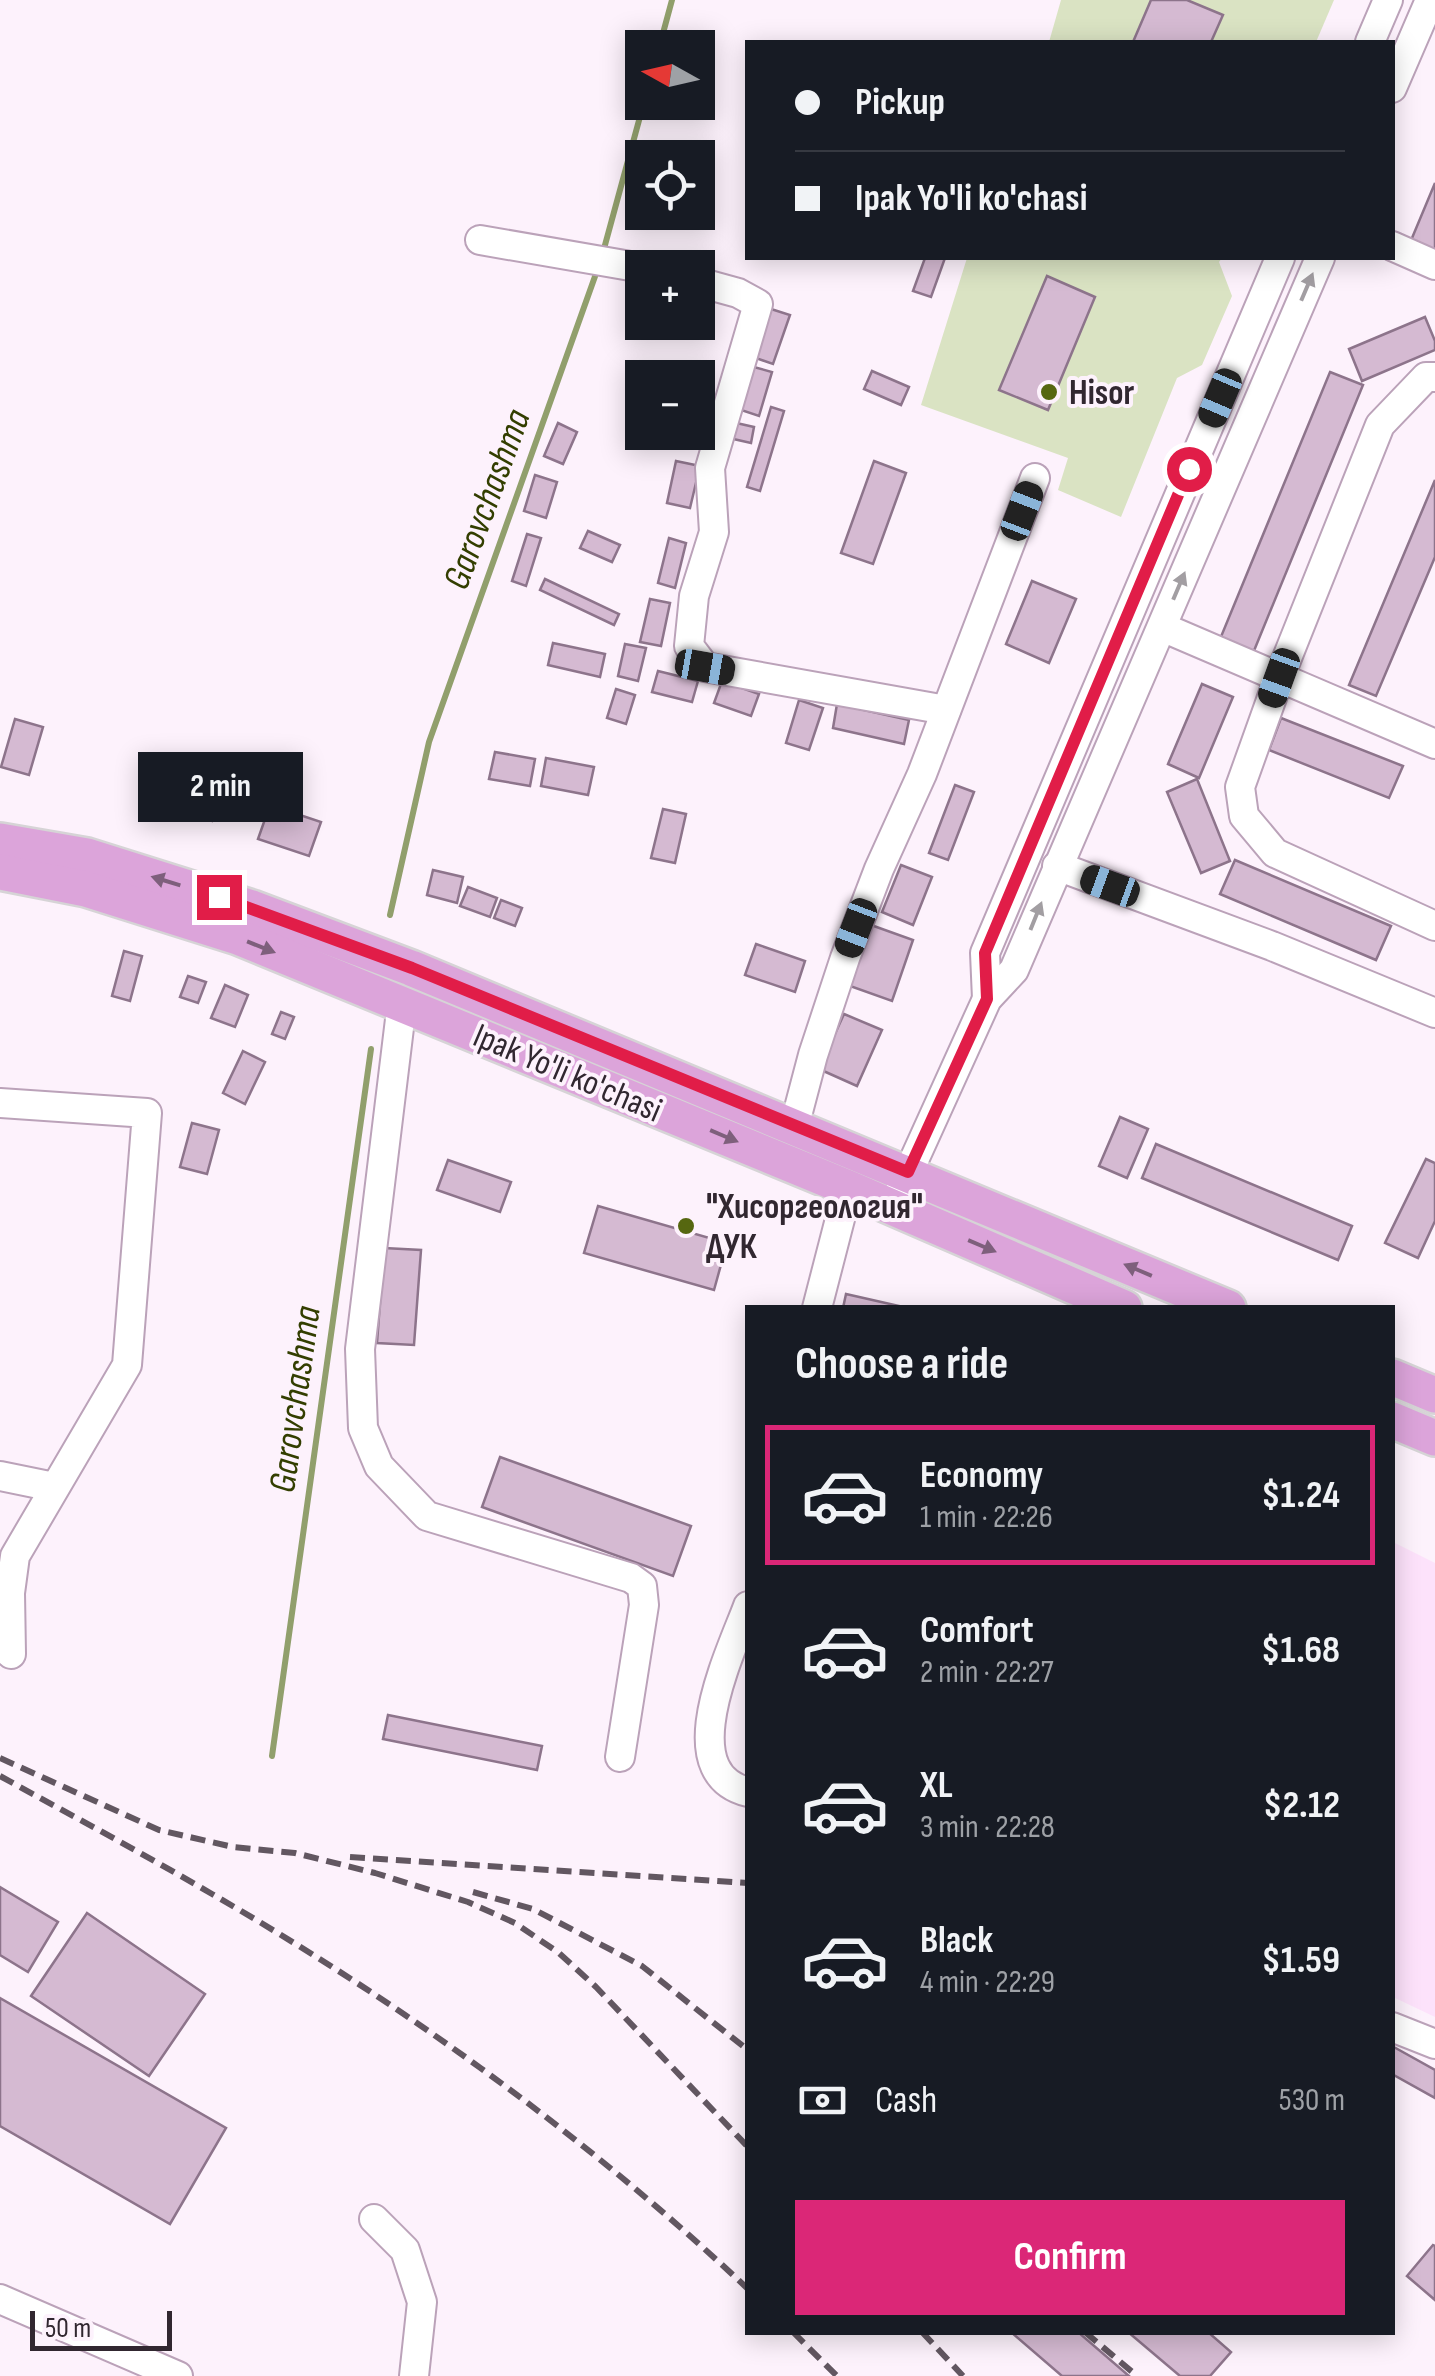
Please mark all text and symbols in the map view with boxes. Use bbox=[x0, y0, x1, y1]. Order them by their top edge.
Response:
north arrow bbox=[625, 30, 715, 120]
map controls bbox=[625, 30, 715, 450]
text: Pickup bbox=[855, 80, 945, 125]
button: locate bbox=[625, 140, 715, 230]
text: Ipak Yo'li ko'chasi bbox=[855, 176, 1087, 221]
button: + bbox=[625, 250, 715, 340]
one-way arrow bbox=[1299, 272, 1315, 302]
button: − bbox=[625, 360, 715, 450]
car bbox=[1194, 365, 1246, 431]
place label: Hisor bbox=[1069, 372, 1134, 415]
marker: Hisor bbox=[1038, 381, 1060, 403]
water label: Garovchashma bbox=[434, 403, 541, 596]
route start bbox=[1167, 447, 1212, 492]
car bbox=[997, 478, 1047, 544]
one-way arrow bbox=[1172, 571, 1188, 601]
car bbox=[1255, 645, 1303, 711]
car bbox=[673, 647, 737, 687]
callout: 2 min bbox=[136, 752, 302, 822]
text: 2 min bbox=[190, 767, 251, 806]
car bbox=[1077, 862, 1143, 910]
one-way arrow bbox=[151, 872, 181, 887]
route end bbox=[197, 875, 242, 920]
car bbox=[831, 895, 881, 961]
one-way arrow bbox=[1028, 901, 1044, 931]
one-way arrow bbox=[247, 939, 277, 955]
street label: Ipak Yo'li ko'chasi bbox=[467, 1014, 668, 1132]
one-way arrow bbox=[709, 1129, 739, 1145]
place label: "Хисоргеология" ДУК bbox=[706, 1186, 923, 1269]
marker: "Хисоргеология" ДУК bbox=[675, 1215, 697, 1237]
one-way arrow bbox=[967, 1238, 997, 1254]
one-way arrow bbox=[1123, 1261, 1153, 1277]
water label: Garovchashma bbox=[260, 1303, 331, 1495]
text: Choose a ride bbox=[795, 1337, 1008, 1392]
icon: car bbox=[800, 1450, 890, 1540]
text: Economy bbox=[920, 1453, 1043, 1498]
text: $1.24 bbox=[1261, 1473, 1340, 1518]
text: 1 min · 22:26 bbox=[920, 1498, 1053, 1537]
icon: car bbox=[800, 1605, 890, 1695]
text: Comfort bbox=[920, 1608, 1034, 1653]
text: $1.68 bbox=[1261, 1628, 1340, 1673]
text: 2 min · 22:27 bbox=[920, 1653, 1053, 1692]
icon: car bbox=[800, 1760, 890, 1850]
text: XL bbox=[920, 1763, 953, 1808]
text: $2.12 bbox=[1263, 1783, 1340, 1828]
text: 3 min · 22:28 bbox=[920, 1808, 1055, 1847]
icon: car bbox=[800, 1915, 890, 2005]
text: Black bbox=[920, 1918, 993, 1963]
text: $1.59 bbox=[1261, 1938, 1340, 1983]
text: 4 min · 22:29 bbox=[920, 1963, 1055, 2002]
icon: cash bbox=[795, 2073, 850, 2128]
text: Cash bbox=[875, 2078, 937, 2123]
text: 530 m bbox=[1279, 2081, 1345, 2120]
button: Confirm bbox=[795, 2200, 1345, 2315]
scale bar bbox=[30, 2306, 172, 2350]
text: 50 m bbox=[45, 2312, 91, 2345]

